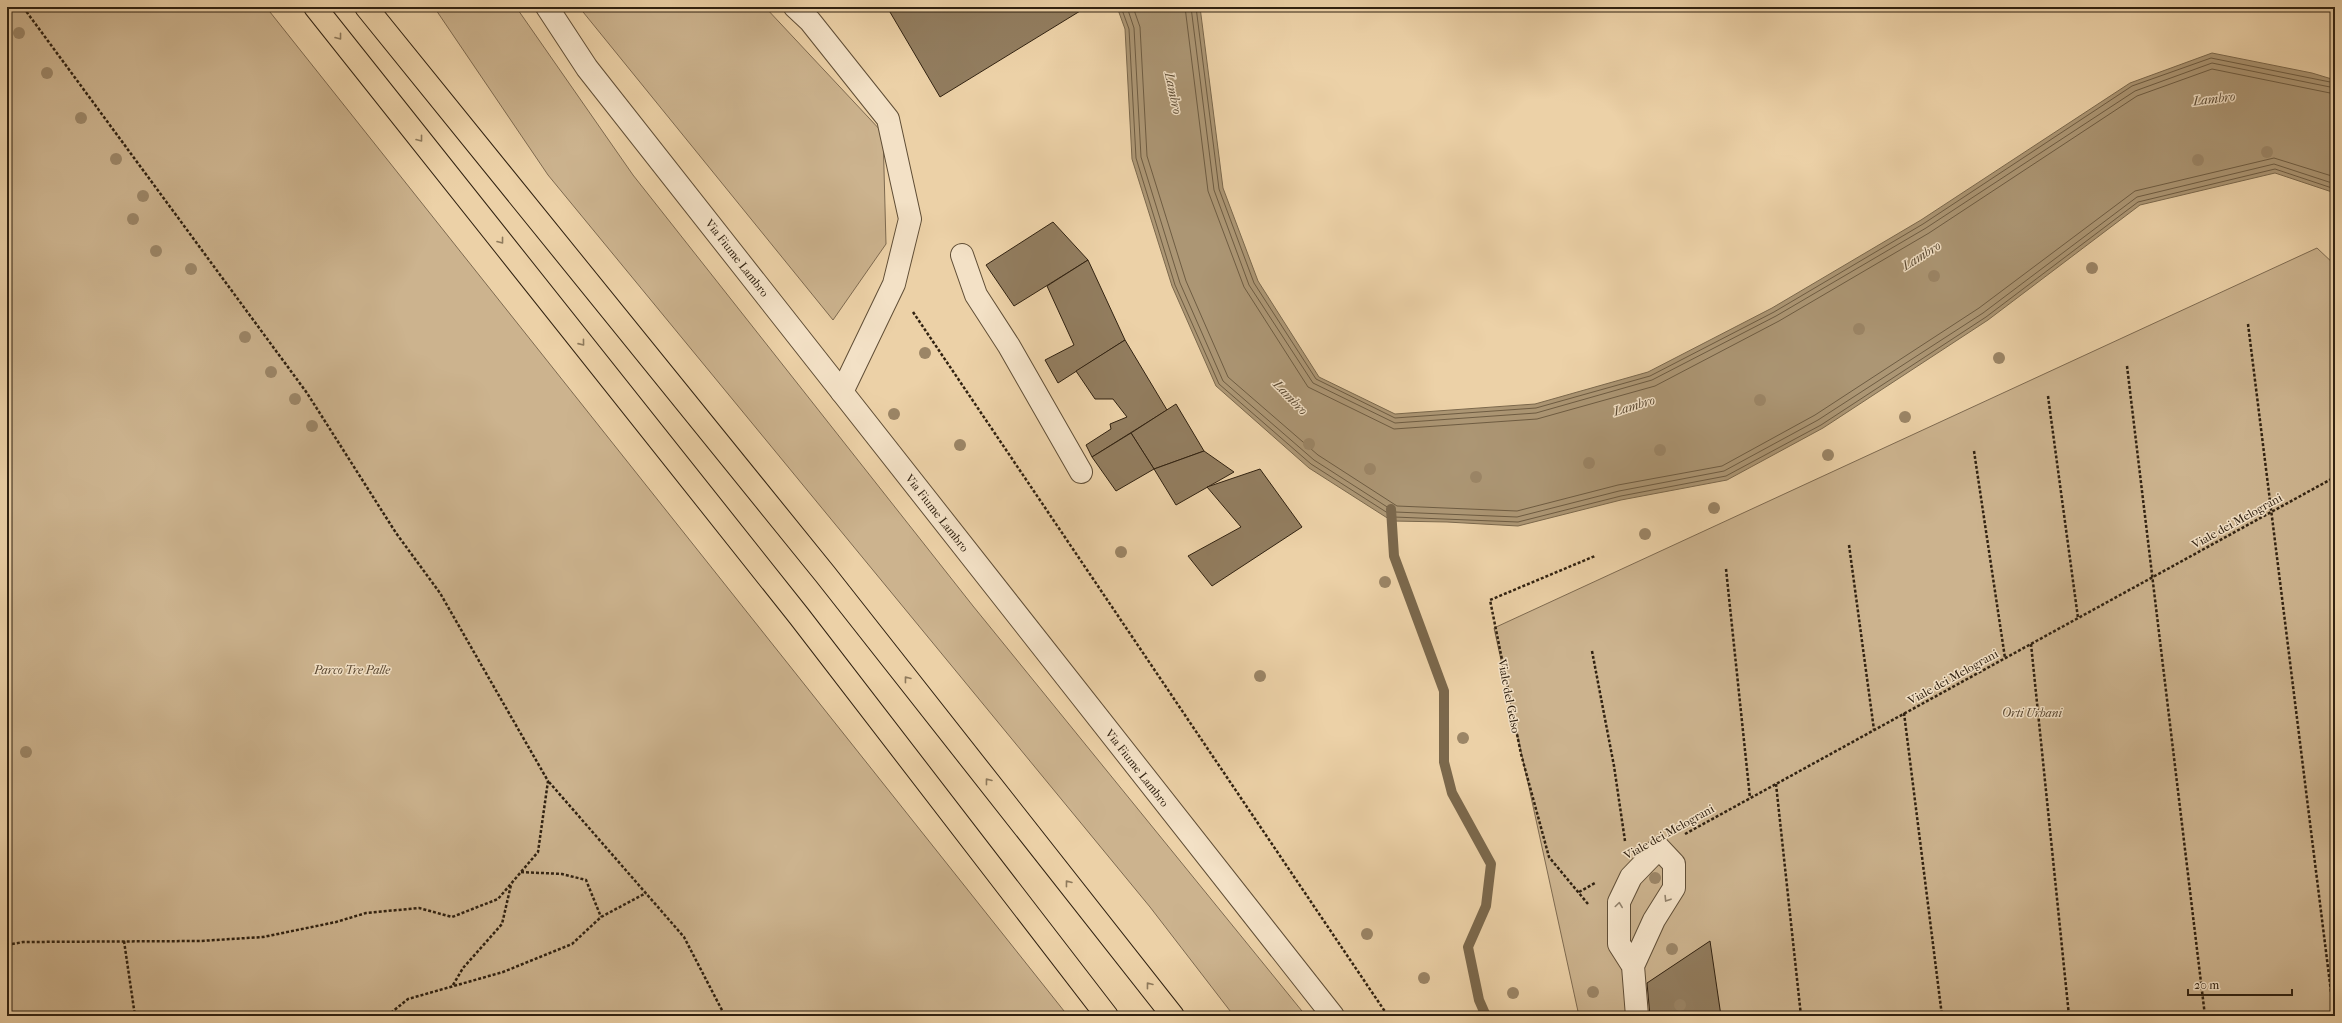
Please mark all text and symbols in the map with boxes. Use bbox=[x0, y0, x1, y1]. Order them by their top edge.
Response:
one-way arrow bbox=[335, 33, 342, 40]
water label: Lambro bbox=[1162, 70, 1185, 116]
water label: Lambro bbox=[2191, 88, 2237, 109]
one-way arrow bbox=[416, 135, 423, 142]
street label: Via Fiume Lambro bbox=[702, 216, 772, 300]
one-way arrow bbox=[496, 237, 503, 244]
water label: Lambro bbox=[1898, 237, 1944, 274]
one-way arrow bbox=[577, 339, 584, 346]
water label: Lambro bbox=[1270, 376, 1311, 418]
water label: Lambro bbox=[1611, 392, 1657, 419]
street label: Via Fiume Lambro bbox=[902, 471, 972, 555]
street label: Viale dei Melograni bbox=[2189, 490, 2285, 552]
street label: Viale dei Melograni bbox=[1905, 646, 2001, 708]
street label: Viale del Gelso bbox=[1495, 657, 1523, 734]
park label: Parco Tre Palle bbox=[313, 663, 391, 677]
one-way arrow bbox=[905, 677, 912, 684]
park label: Orti Urbani bbox=[2002, 706, 2064, 720]
street label: Via Fiume Lambro bbox=[1102, 726, 1172, 810]
one-way arrow bbox=[985, 779, 992, 786]
street label: Viale dei Melograni bbox=[1621, 801, 1717, 863]
one-way arrow bbox=[1066, 881, 1073, 888]
one-way arrow bbox=[1664, 895, 1671, 902]
one-way arrow bbox=[1615, 902, 1624, 909]
scale bar bbox=[2188, 971, 2292, 997]
text: 20 m bbox=[2194, 978, 2219, 992]
one-way arrow bbox=[1146, 983, 1153, 990]

